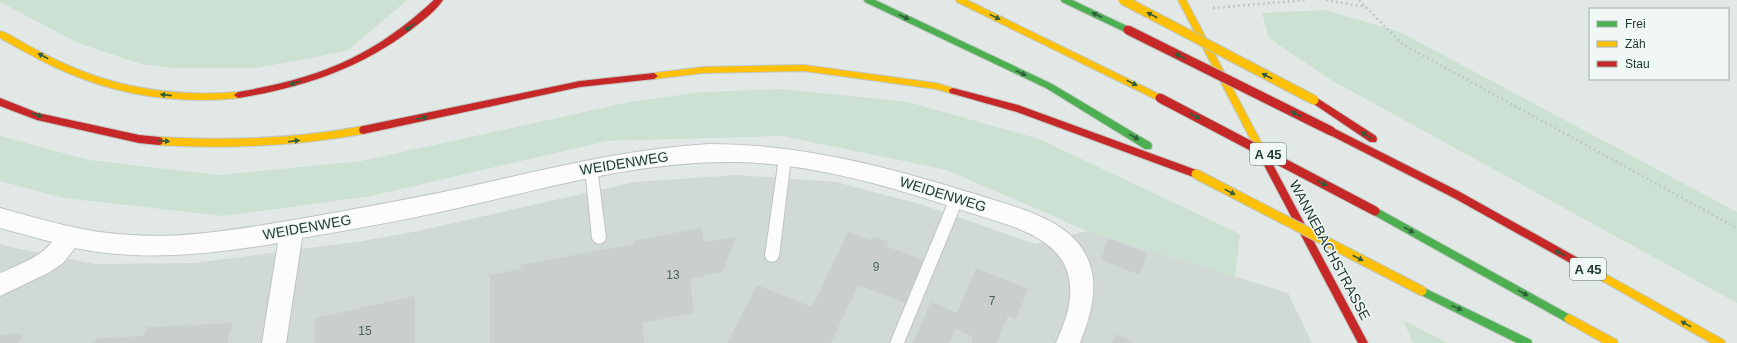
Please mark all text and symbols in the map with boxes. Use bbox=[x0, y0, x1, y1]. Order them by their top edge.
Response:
legend bbox=[1589, 8, 1729, 80]
one-way arrow bbox=[1091, 12, 1102, 18]
one-way arrow bbox=[1146, 12, 1158, 18]
one-way arrow bbox=[898, 14, 909, 20]
one-way arrow bbox=[990, 14, 1001, 20]
text: Frei bbox=[1625, 17, 1646, 31]
one-way arrow bbox=[405, 22, 416, 31]
text: Zäh bbox=[1625, 37, 1646, 51]
one-way arrow bbox=[37, 53, 48, 60]
one-way arrow bbox=[1174, 53, 1185, 59]
text: Stau bbox=[1625, 57, 1650, 71]
one-way arrow bbox=[1015, 70, 1027, 76]
one-way arrow bbox=[1261, 72, 1273, 79]
one-way arrow bbox=[288, 80, 300, 86]
one-way arrow bbox=[1126, 80, 1138, 86]
one-way arrow bbox=[160, 91, 172, 98]
one-way arrow bbox=[1290, 111, 1302, 117]
one-way arrow bbox=[31, 112, 43, 118]
one-way arrow bbox=[1189, 113, 1201, 119]
one-way arrow bbox=[415, 115, 428, 121]
one-way arrow bbox=[1361, 131, 1371, 139]
one-way arrow bbox=[1128, 134, 1140, 141]
one-way arrow bbox=[158, 137, 170, 144]
one-way arrow bbox=[288, 138, 300, 144]
road number: A 45 bbox=[1250, 143, 1286, 165]
street label: WEIDENWEG bbox=[579, 148, 669, 178]
street label: WEIDENWEG bbox=[898, 173, 988, 215]
street label: WANNEBACHSTRASSE bbox=[1286, 177, 1374, 323]
one-way arrow bbox=[1316, 180, 1328, 187]
one-way arrow bbox=[1225, 189, 1236, 195]
street label: WEIDENWEG bbox=[262, 211, 352, 243]
one-way arrow bbox=[1403, 227, 1415, 233]
one-way arrow bbox=[1554, 250, 1566, 257]
one-way arrow bbox=[1353, 255, 1364, 261]
road number: A 45 bbox=[1570, 258, 1606, 280]
house number: 9 bbox=[873, 260, 880, 274]
house number: 13 bbox=[666, 268, 680, 282]
one-way arrow bbox=[1517, 290, 1528, 296]
house number: 7 bbox=[989, 294, 996, 308]
one-way arrow bbox=[1451, 305, 1462, 311]
one-way arrow bbox=[1680, 320, 1692, 327]
house number: 15 bbox=[358, 324, 372, 338]

